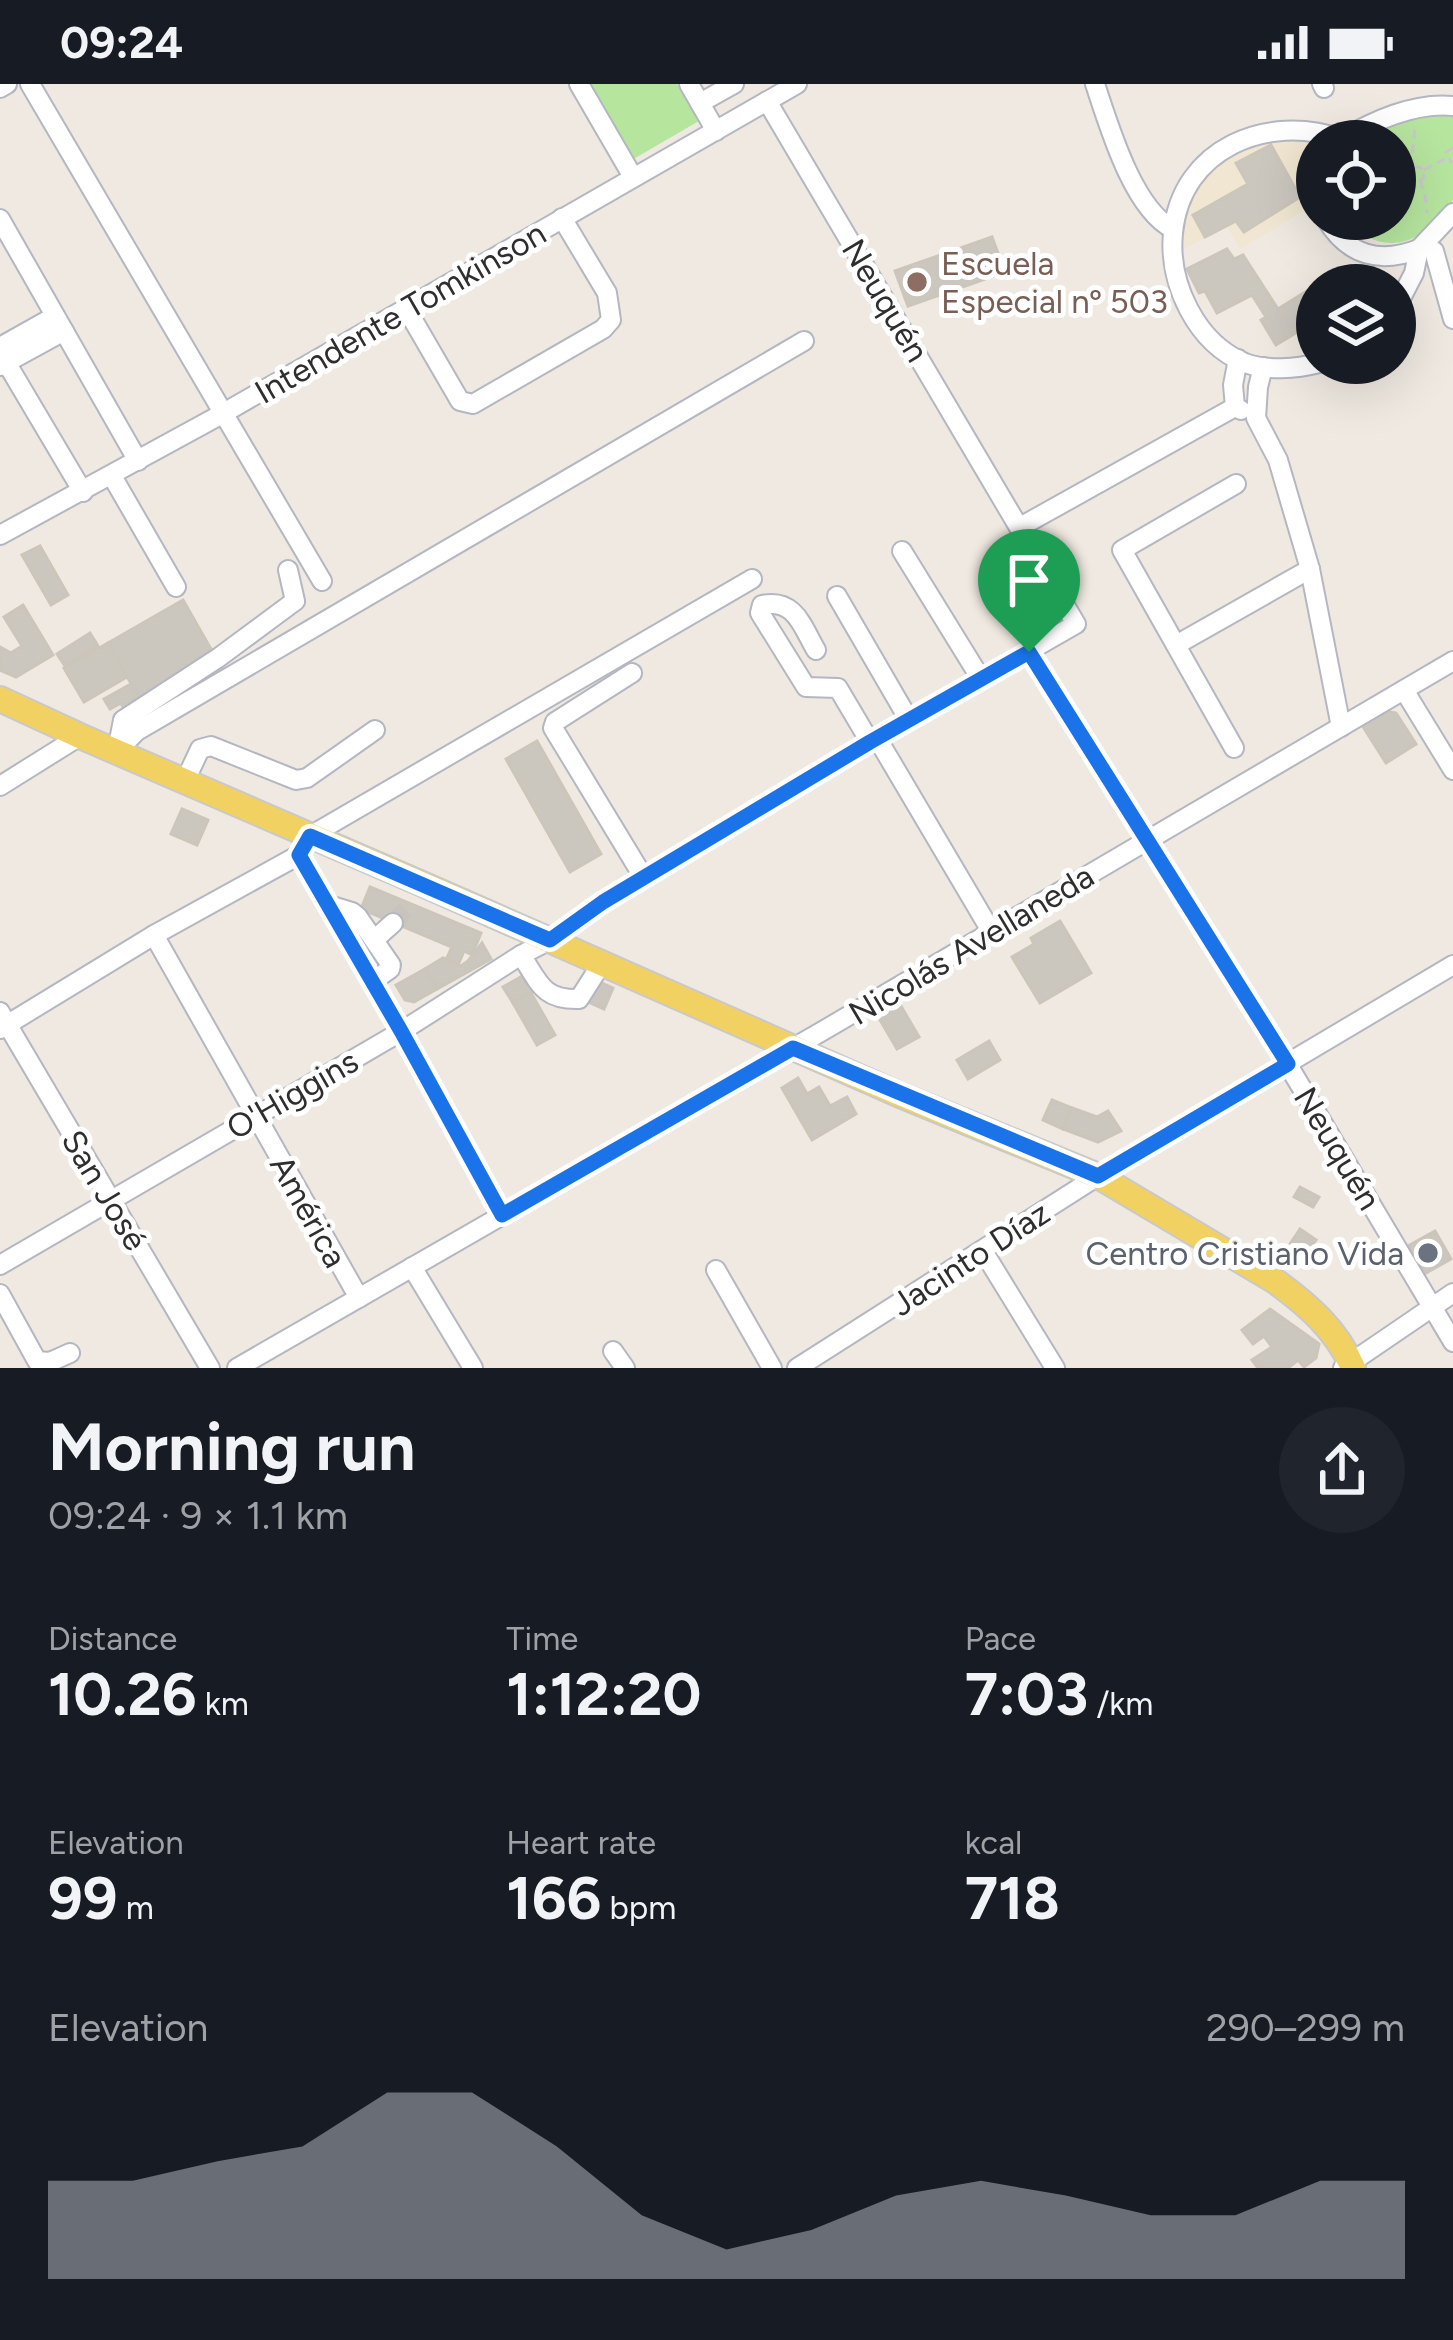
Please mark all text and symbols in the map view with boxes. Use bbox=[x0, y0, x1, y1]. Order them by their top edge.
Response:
text: 09:24 bbox=[60, 15, 183, 69]
map controls bbox=[1296, 120, 1416, 384]
button: locate bbox=[1296, 120, 1416, 240]
street label: Intendente Tomkinson bbox=[248, 213, 552, 412]
street label: Neuquén bbox=[834, 232, 937, 369]
place label: Escuela Especial nº 503 bbox=[941, 244, 1168, 321]
button: layers bbox=[1296, 264, 1416, 384]
marker: Escuela Especial nº 503 bbox=[904, 269, 930, 295]
pin bbox=[978, 529, 1080, 652]
icon: arrive bbox=[996, 547, 1062, 613]
street label: Nicolás Avellaneda bbox=[842, 856, 1101, 1033]
street label: O'Higgins bbox=[220, 1041, 365, 1148]
street label: Neuquén bbox=[1286, 1080, 1389, 1217]
street label: San José bbox=[54, 1123, 156, 1257]
street label: América bbox=[262, 1148, 355, 1274]
street label: Jacinto Díaz bbox=[884, 1193, 1057, 1324]
place label: Centro Cristiano Vida bbox=[1086, 1234, 1404, 1273]
marker: Centro Cristiano Vida bbox=[1415, 1240, 1441, 1266]
text: Morning run bbox=[48, 1407, 416, 1487]
button: share bbox=[1279, 1407, 1405, 1533]
text: 09:24 · 9 × 1.1 km bbox=[48, 1492, 348, 1539]
text: Distance bbox=[48, 1619, 177, 1658]
text: Time bbox=[506, 1619, 578, 1658]
text: Pace bbox=[965, 1619, 1036, 1658]
text: 10.26 bbox=[48, 1658, 197, 1730]
text: 1:12:20 bbox=[506, 1658, 701, 1730]
text: 7:03 bbox=[965, 1658, 1088, 1730]
text: km bbox=[197, 1684, 249, 1723]
text: /km bbox=[1088, 1684, 1153, 1723]
text: Elevation bbox=[48, 1823, 184, 1862]
text: Heart rate bbox=[506, 1823, 656, 1862]
text: kcal bbox=[965, 1823, 1022, 1862]
text: 99 bbox=[48, 1862, 118, 1934]
text: 166 bbox=[506, 1862, 601, 1934]
text: 718 bbox=[965, 1862, 1060, 1934]
text: m bbox=[118, 1888, 154, 1927]
text: bpm bbox=[601, 1888, 676, 1927]
text: Elevation bbox=[48, 2004, 208, 2051]
text: 290–299 m bbox=[1206, 2004, 1405, 2051]

